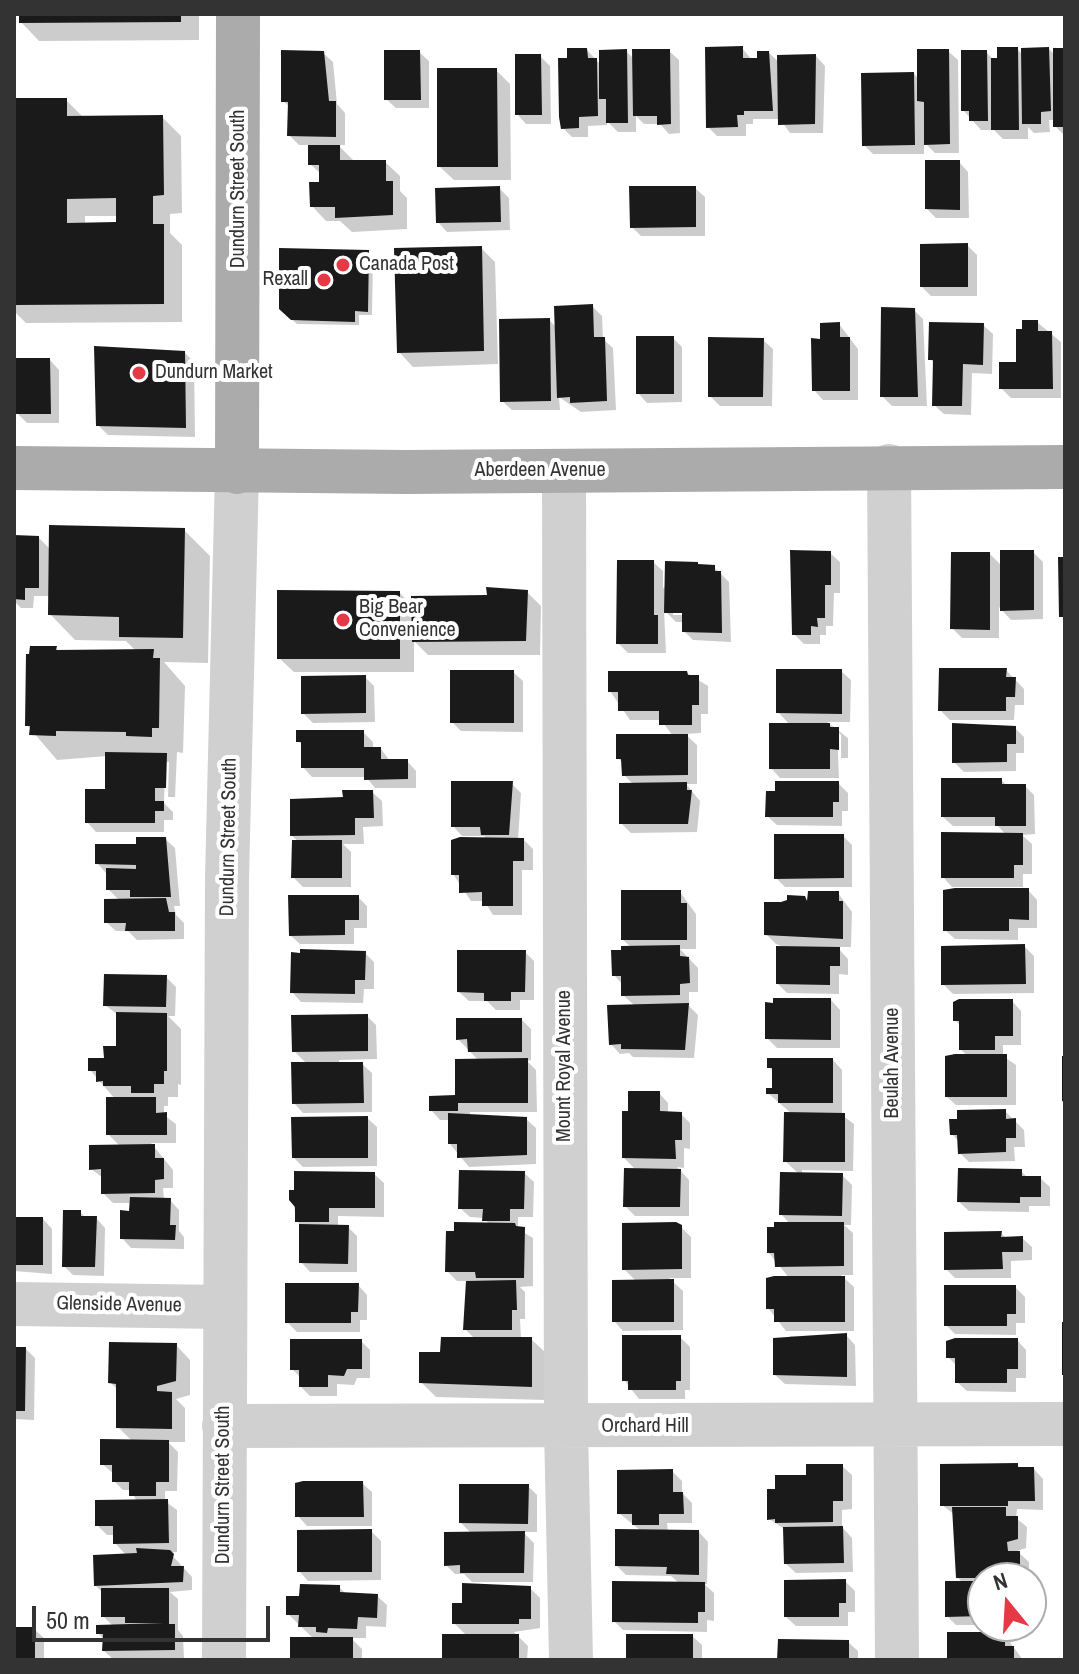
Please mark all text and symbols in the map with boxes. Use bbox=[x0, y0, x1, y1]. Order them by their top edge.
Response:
street label: Dundurn Street South bbox=[227, 110, 251, 268]
place label: Canada Post bbox=[359, 253, 454, 277]
marker: Canada Post bbox=[334, 256, 352, 274]
place label: Rexall bbox=[262, 268, 308, 292]
marker: Rexall bbox=[315, 271, 333, 289]
place label: Dundurn Market bbox=[155, 361, 273, 385]
marker: Dundurn Market bbox=[130, 364, 148, 382]
street label: Aberdeen Avenue bbox=[474, 459, 606, 483]
place label: Big Bear Convenience bbox=[359, 596, 456, 643]
marker: Big Bear Convenience bbox=[334, 611, 352, 629]
street label: Dundurn Street South bbox=[216, 757, 242, 917]
street label: Mount Royal Avenue bbox=[553, 990, 577, 1142]
street label: Beulah Avenue bbox=[881, 1008, 905, 1118]
street label: Glenside Avenue bbox=[56, 1292, 182, 1318]
street label: Dundurn Street South bbox=[212, 1406, 236, 1564]
street label: Orchard Hill bbox=[601, 1415, 689, 1439]
north arrow bbox=[967, 1562, 1047, 1642]
text: N bbox=[989, 1565, 1011, 1597]
scale bar bbox=[36, 1590, 274, 1640]
text: 50 m bbox=[46, 1604, 90, 1636]

